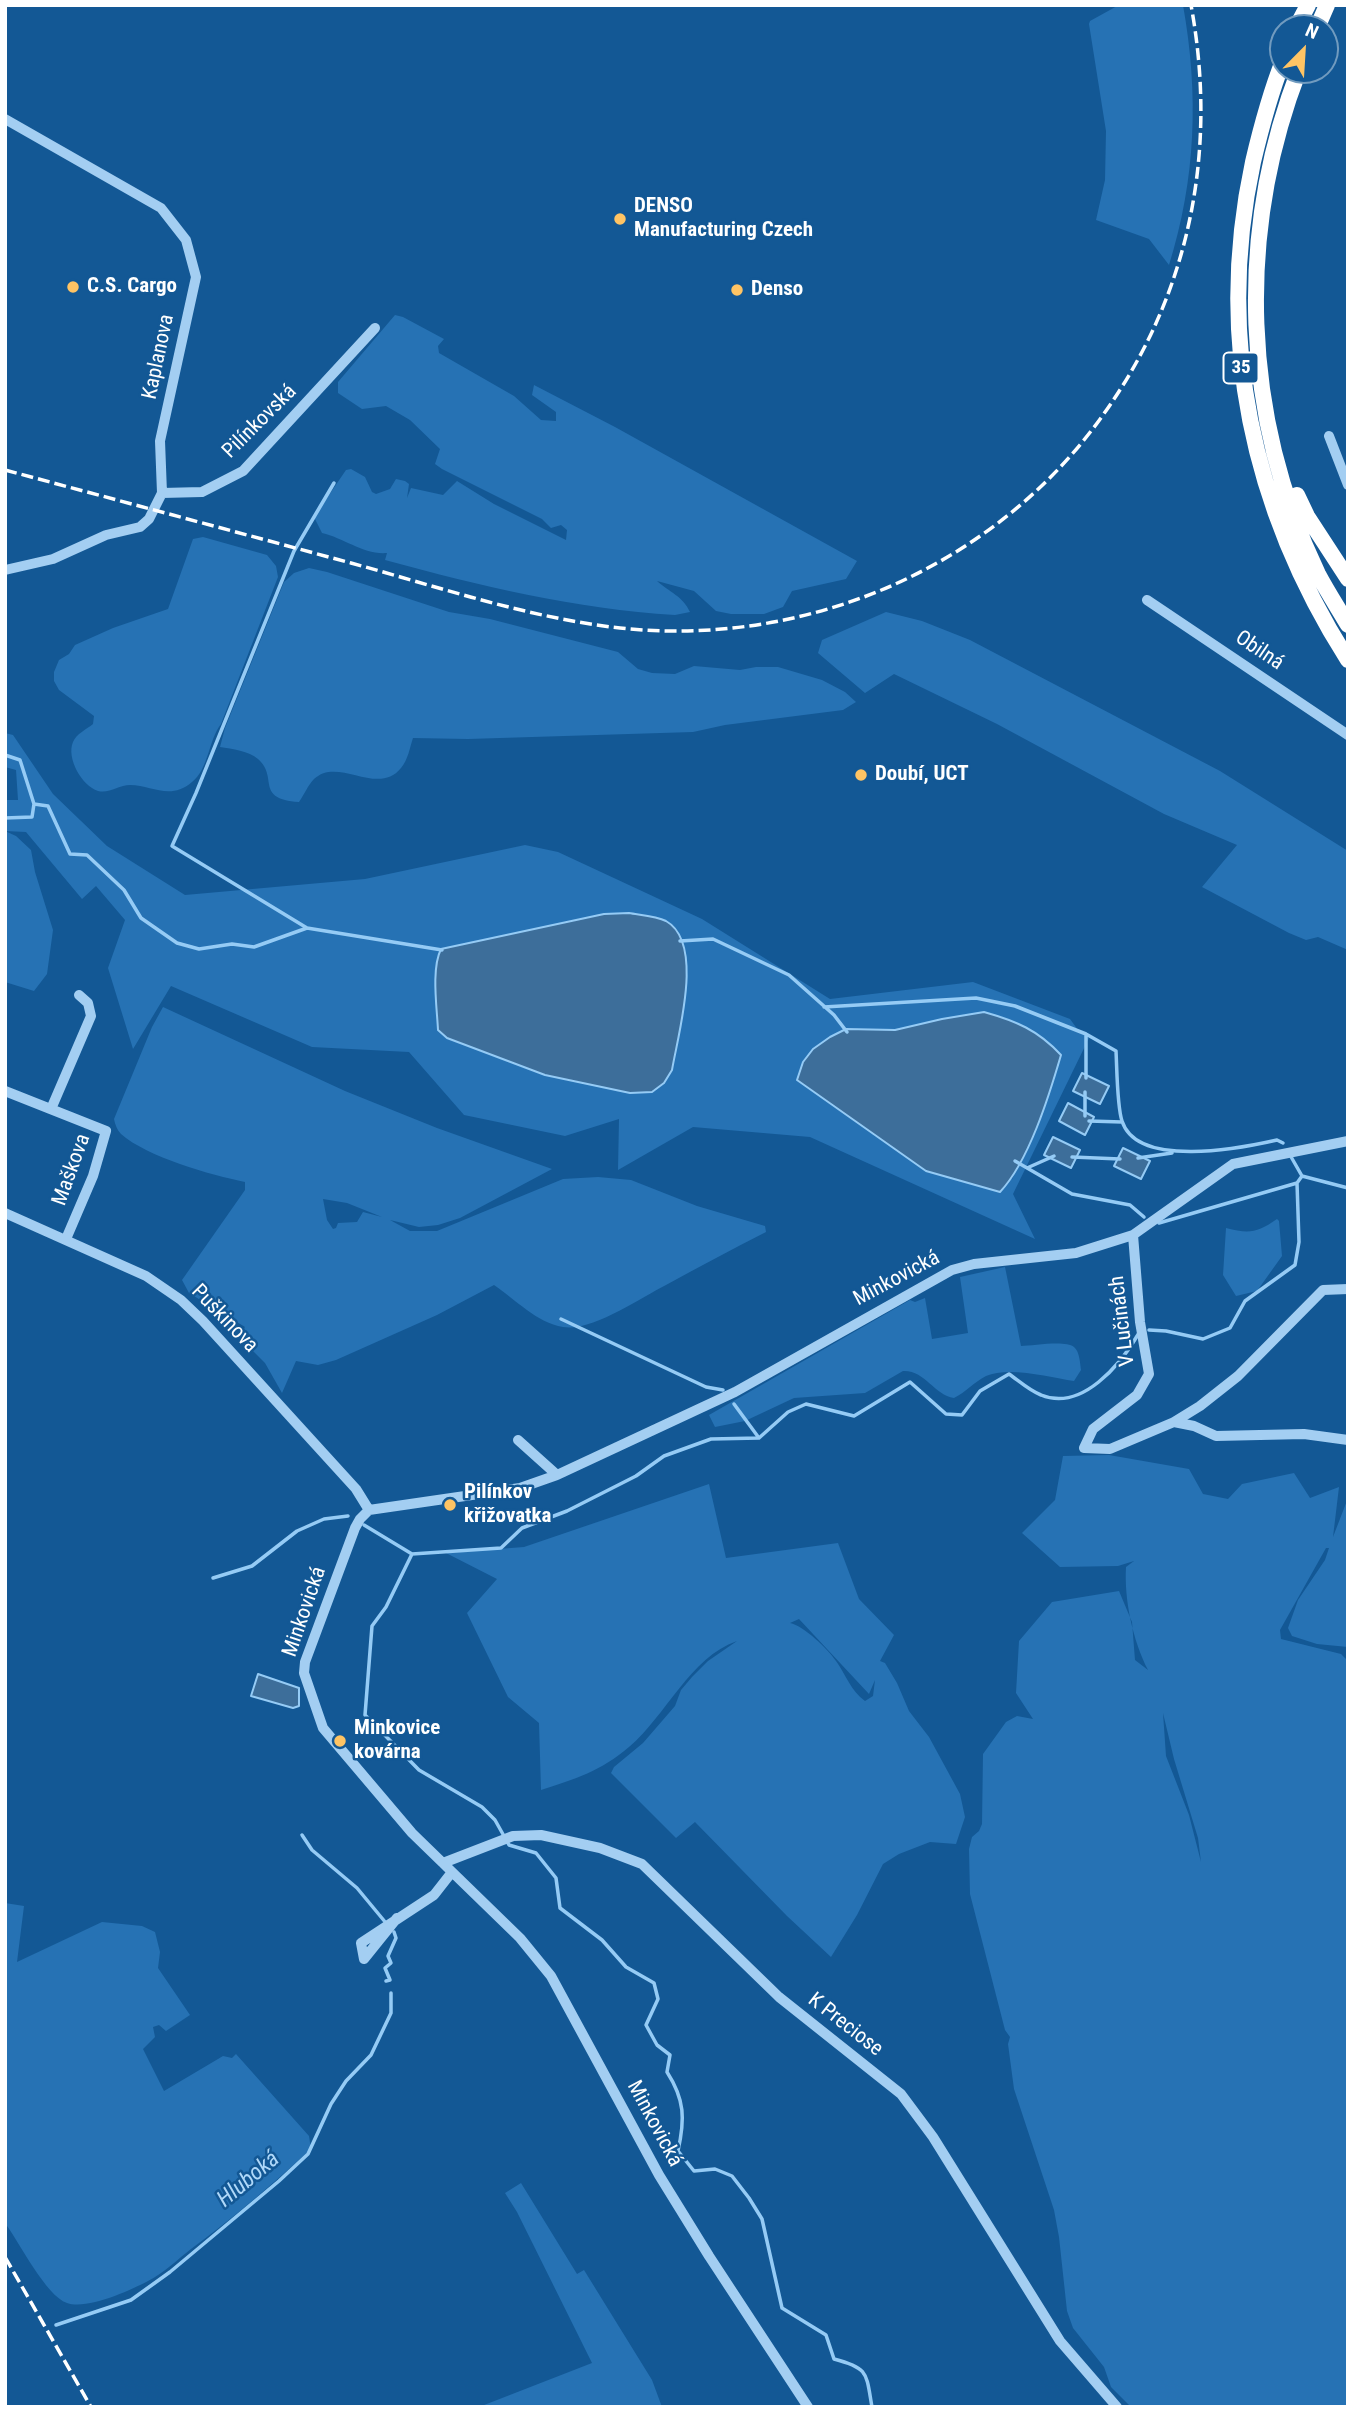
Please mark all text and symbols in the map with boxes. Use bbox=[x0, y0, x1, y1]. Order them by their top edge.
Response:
north arrow bbox=[1269, 14, 1339, 84]
text: N bbox=[1302, 18, 1322, 44]
place label: DENSO Manufacturing Czech bbox=[634, 194, 813, 244]
marker: DENSO Manufacturing Czech bbox=[612, 211, 628, 227]
place label: C.S. Cargo bbox=[87, 274, 177, 300]
place label: Denso bbox=[751, 277, 803, 303]
marker: C.S. Cargo bbox=[65, 279, 81, 295]
marker: Denso bbox=[729, 282, 745, 298]
street label: Kaplanova bbox=[138, 312, 180, 402]
road number: 35 bbox=[1224, 352, 1258, 384]
street label: Pilínkovská bbox=[218, 380, 302, 464]
street label: Obilná bbox=[1230, 626, 1288, 676]
place label: Doubí, UCT bbox=[875, 762, 969, 788]
marker: Doubí, UCT bbox=[853, 767, 869, 783]
street label: Maškova bbox=[47, 1131, 97, 1209]
street label: Minkovická bbox=[850, 1246, 944, 1312]
street label: V Lučinách bbox=[1105, 1274, 1141, 1368]
street label: Puškinova bbox=[185, 1280, 263, 1358]
place label: Pilínkov křižovatka bbox=[464, 1480, 551, 1530]
marker: Pilínkov křižovatka bbox=[442, 1497, 458, 1513]
street label: Minkovická bbox=[278, 1564, 332, 1660]
place label: Minkovice kovárna bbox=[354, 1716, 440, 1766]
marker: Minkovice kovárna bbox=[332, 1733, 348, 1749]
street label: K Preciose bbox=[802, 1988, 888, 2062]
street label: Minkovická bbox=[621, 2077, 687, 2171]
water label: Hluboká bbox=[212, 2146, 286, 2214]

